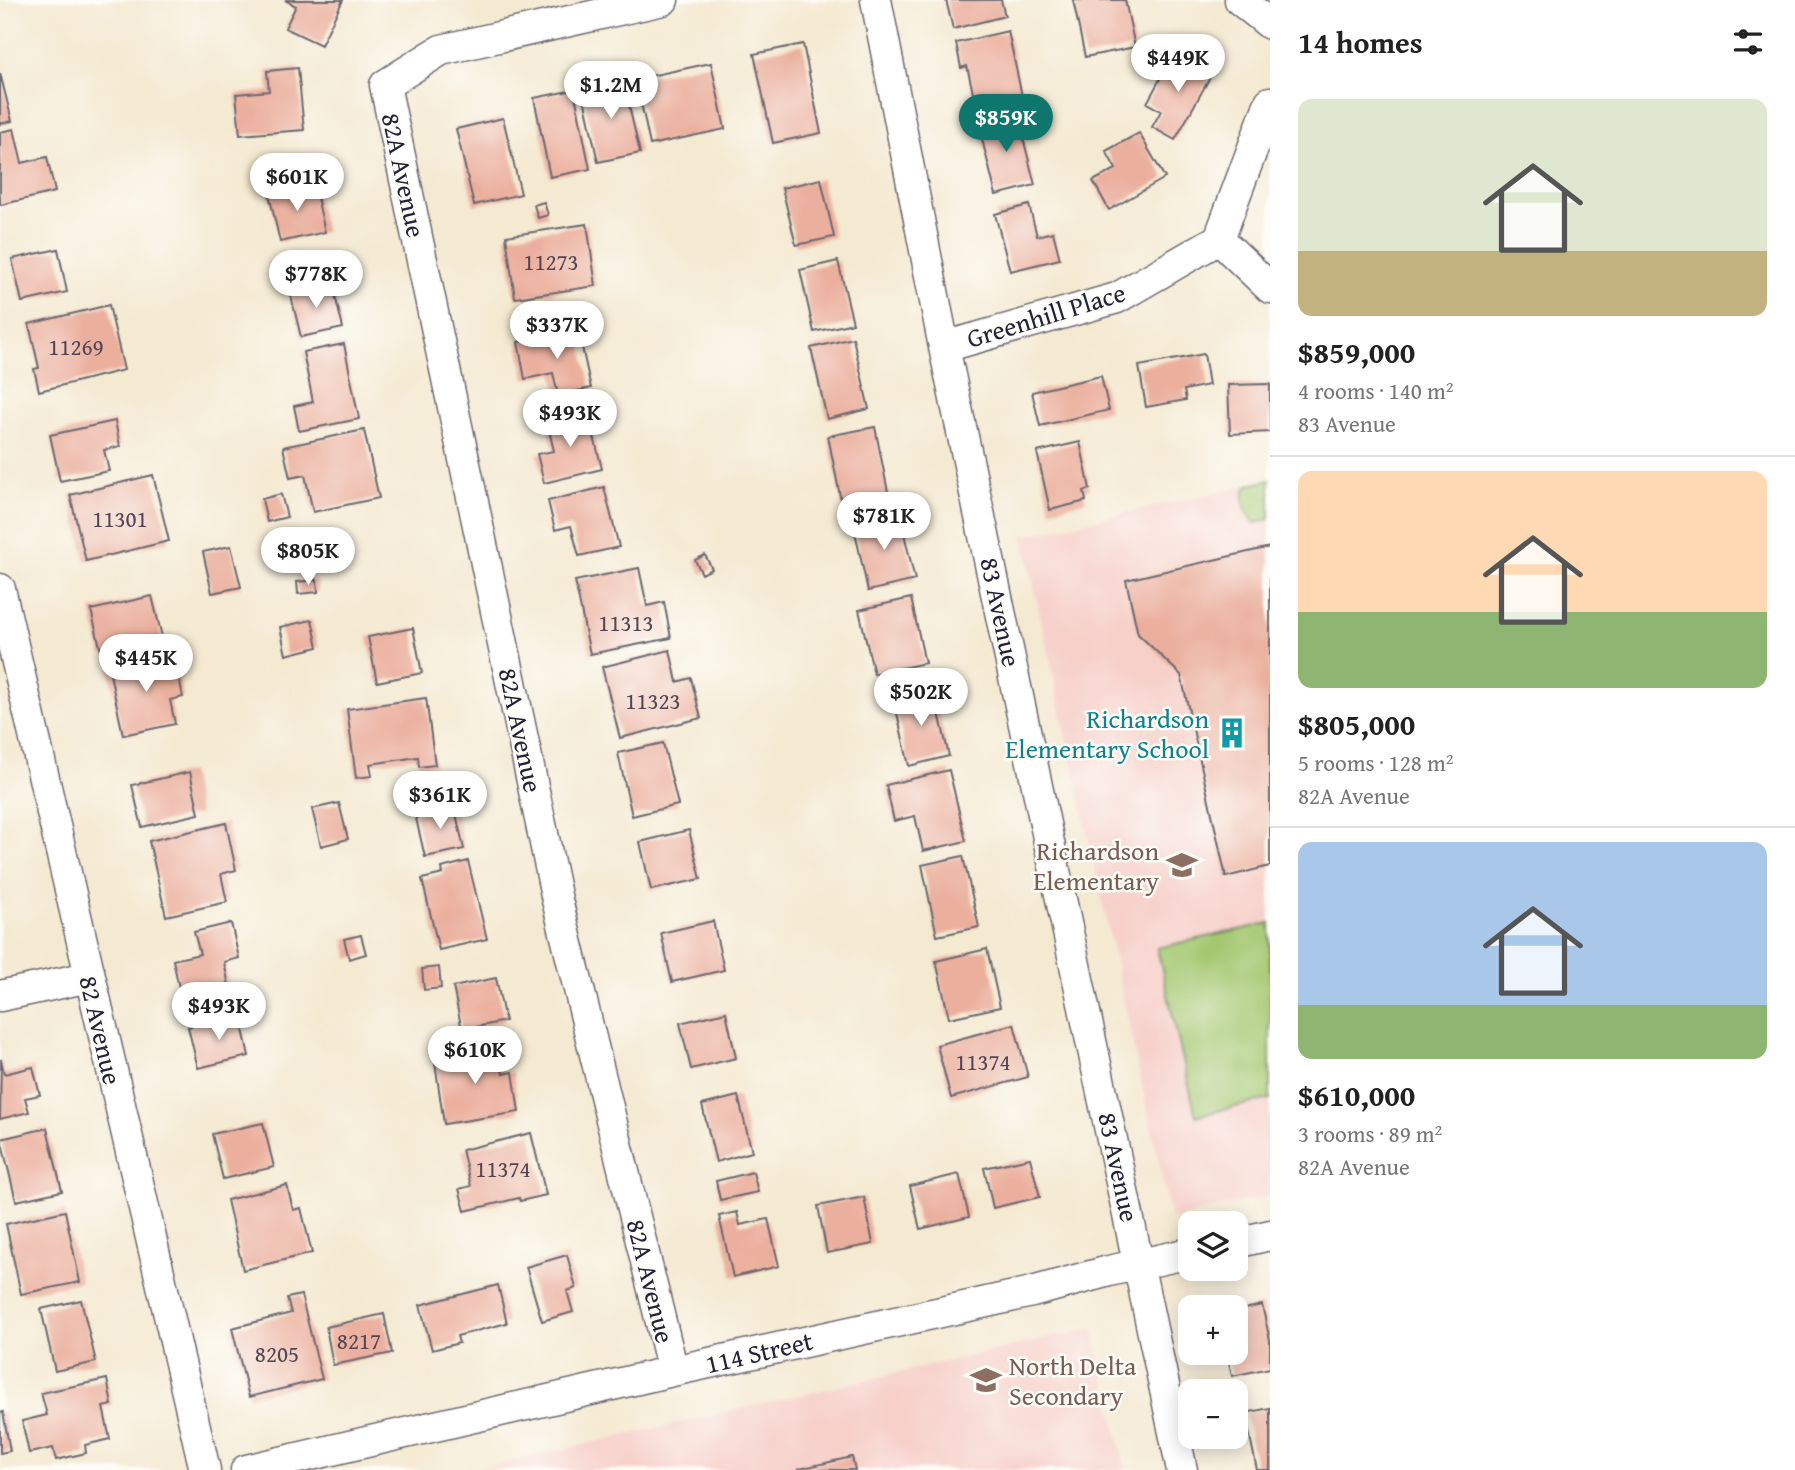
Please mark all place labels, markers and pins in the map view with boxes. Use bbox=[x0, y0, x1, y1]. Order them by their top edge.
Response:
pin: $449K bbox=[1129, 34, 1227, 94]
pin: $1.2M bbox=[562, 61, 660, 121]
pin: $859K bbox=[957, 94, 1055, 154]
pin: $601K bbox=[248, 154, 346, 213]
pin: $778K bbox=[267, 250, 365, 310]
pin: $337K bbox=[508, 302, 606, 361]
pin: $493K bbox=[521, 390, 619, 449]
pin: $781K bbox=[835, 492, 933, 552]
pin: $805K bbox=[259, 528, 357, 587]
pin: $445K bbox=[97, 634, 195, 694]
pin: $502K bbox=[872, 668, 970, 728]
place label: Richardson Elementary School bbox=[1005, 699, 1209, 768]
building icon: Richardson Elementary School bbox=[1215, 716, 1249, 750]
pin: $361K bbox=[391, 772, 489, 831]
place label: Richardson Elementary bbox=[1033, 831, 1159, 900]
school or university icon: Richardson Elementary bbox=[1165, 848, 1199, 882]
pin: $493K bbox=[170, 982, 268, 1042]
pin: $610K bbox=[426, 1026, 524, 1086]
place label: North Delta Secondary bbox=[1009, 1346, 1137, 1415]
school or university icon: North Delta Secondary bbox=[969, 1363, 1003, 1397]

